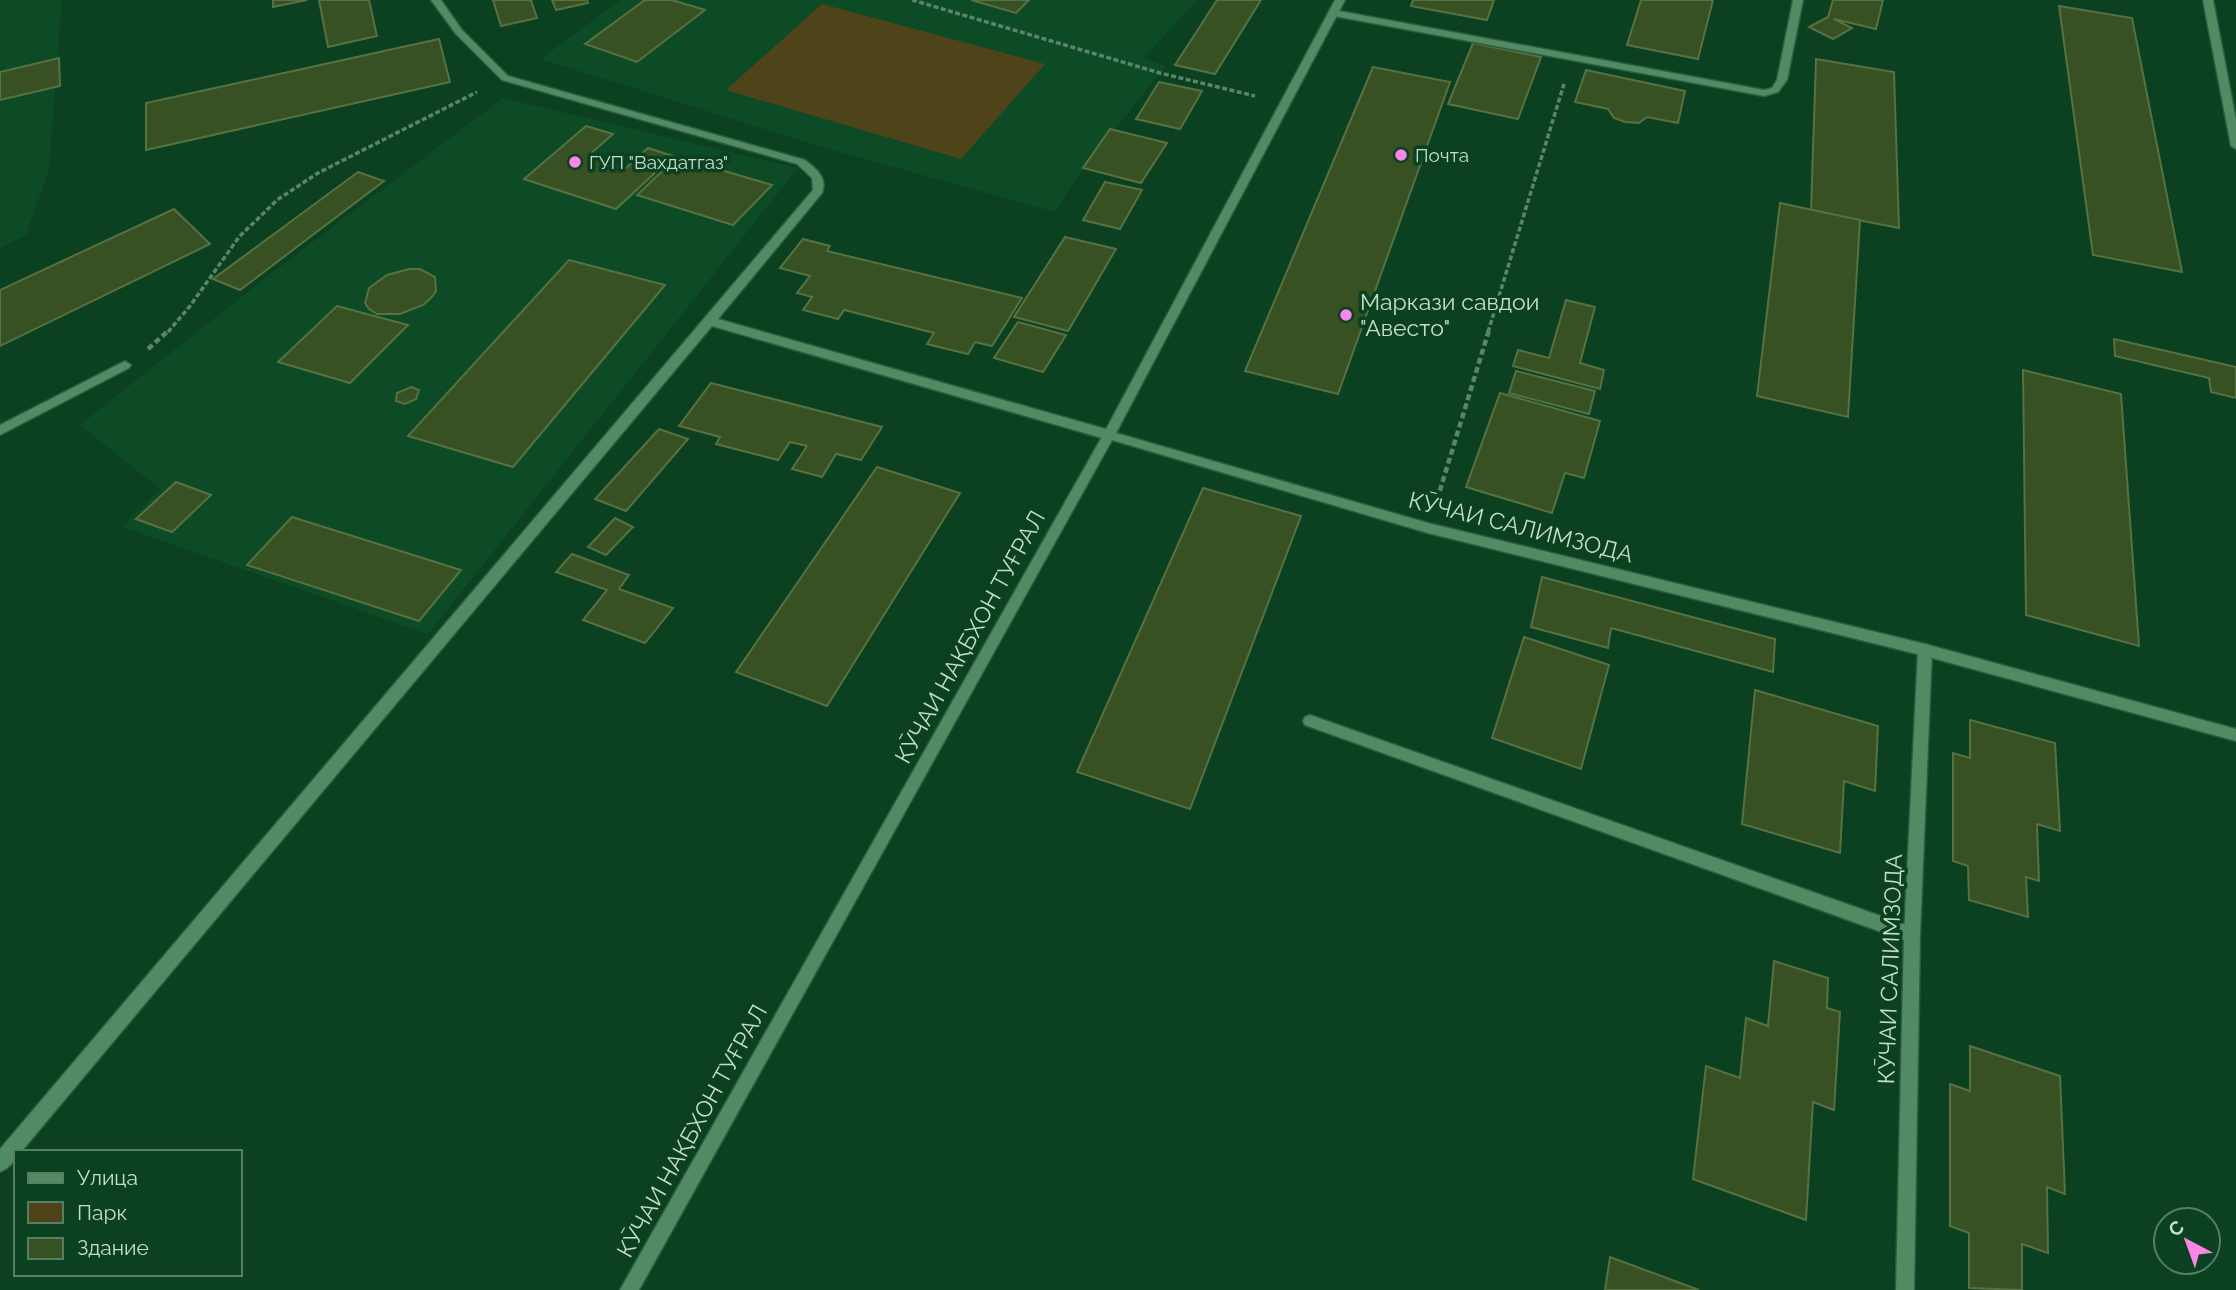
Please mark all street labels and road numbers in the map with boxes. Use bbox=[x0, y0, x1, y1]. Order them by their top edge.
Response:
street label: КӮЧАИ САЛИМЗОДА bbox=[1406, 486, 1637, 568]
street label: КӮЧАИ НАҚБХОН ТУҒРАЛ bbox=[889, 506, 1050, 768]
street label: КӮЧАИ САЛИМЗОДА bbox=[1872, 853, 1907, 1085]
street label: КӮЧАИ НАҚБХОН ТУҒРАЛ bbox=[611, 1000, 772, 1262]

